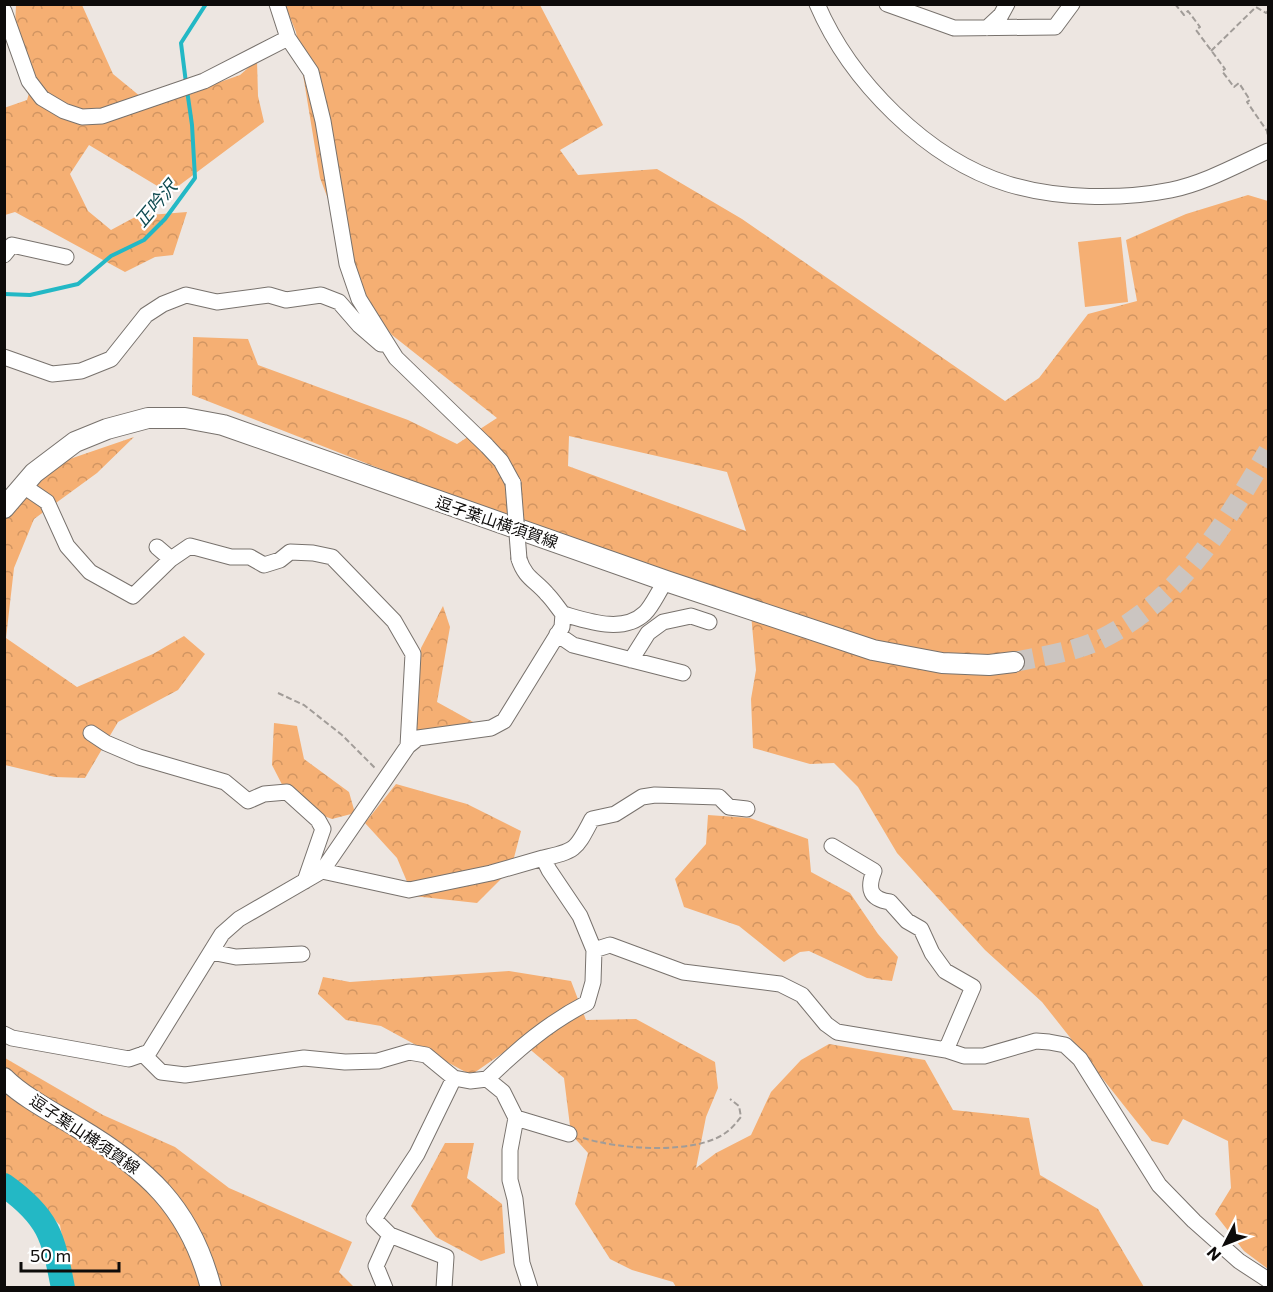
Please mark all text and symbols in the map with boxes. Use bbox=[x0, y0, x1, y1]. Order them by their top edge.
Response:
water label: 正吟沢 bbox=[129, 174, 182, 231]
street label: 逗子葉山横須賀線 bbox=[434, 492, 561, 551]
street label: 逗子葉山横須賀線 bbox=[27, 1090, 144, 1177]
north arrow bbox=[1195, 1214, 1255, 1274]
scale bar bbox=[21, 1235, 118, 1273]
text: 50 m bbox=[30, 1244, 71, 1266]
text: N bbox=[1202, 1244, 1225, 1265]

